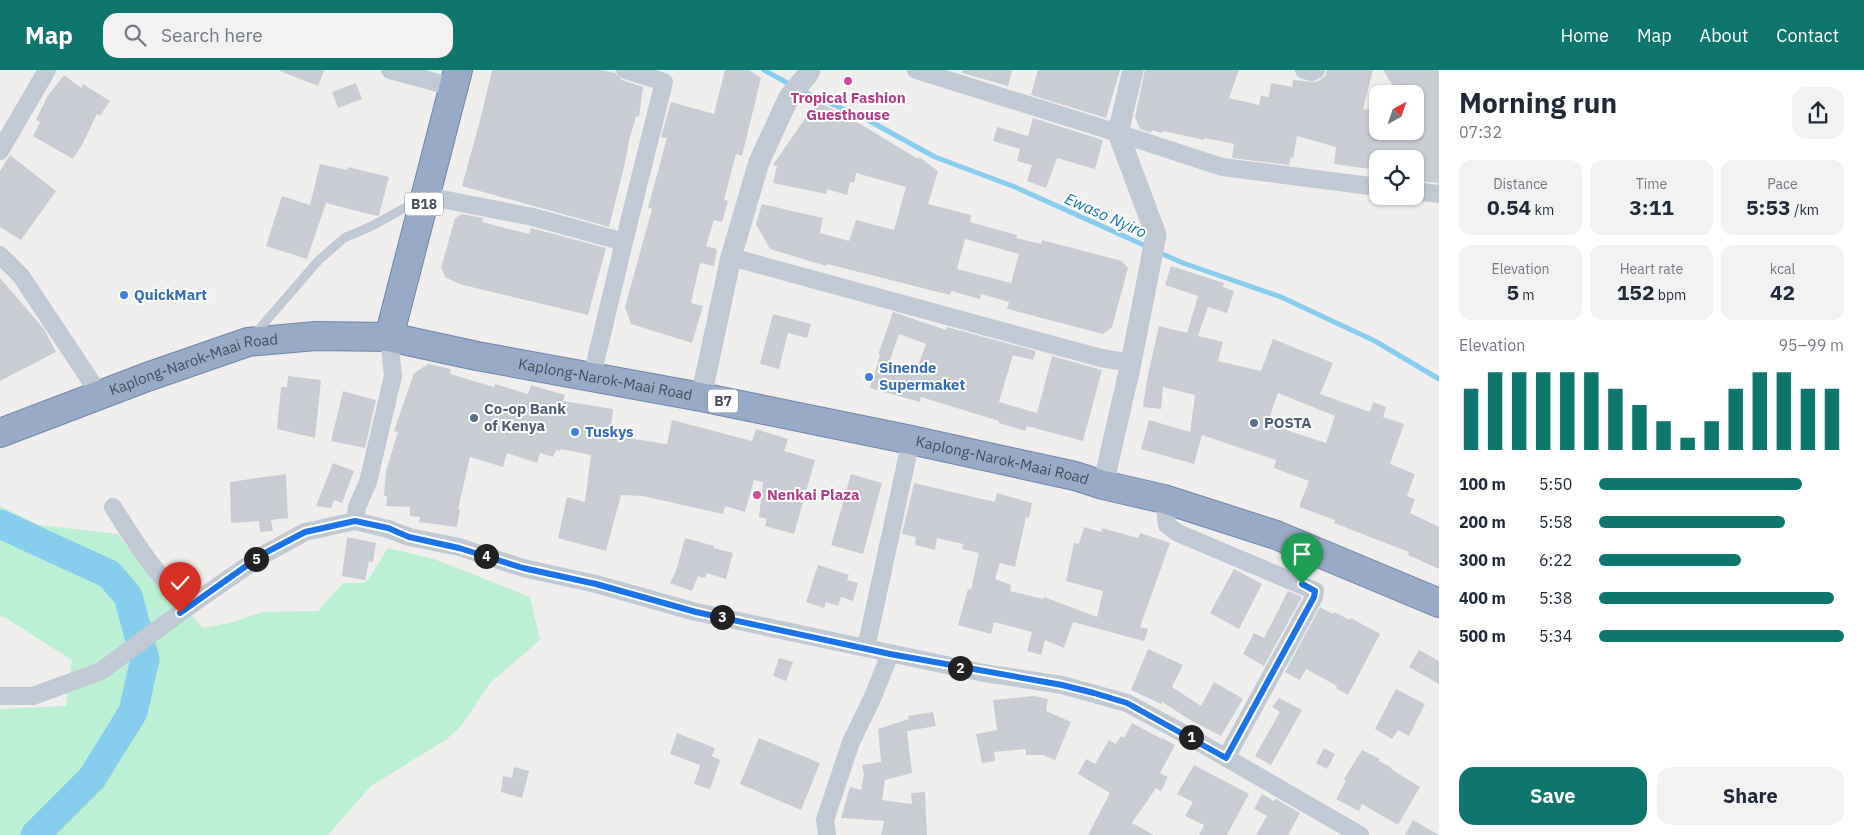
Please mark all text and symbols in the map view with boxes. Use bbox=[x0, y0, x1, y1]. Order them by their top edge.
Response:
search box bbox=[103, 13, 453, 58]
text: Map bbox=[25, 19, 73, 51]
icon: search bbox=[121, 21, 149, 49]
text: Search here bbox=[161, 23, 263, 47]
text: Home bbox=[1561, 24, 1609, 47]
text: Map bbox=[1637, 24, 1672, 47]
text: About bbox=[1700, 24, 1748, 47]
text: Contact bbox=[1776, 24, 1839, 47]
marker: Tropical Fashion Guesthouse bbox=[842, 75, 854, 87]
text: Morning run bbox=[1459, 84, 1617, 121]
north arrow bbox=[1369, 85, 1424, 140]
map controls bbox=[1369, 85, 1424, 205]
button: share bbox=[1792, 87, 1844, 139]
place label: Tropical Fashion Guesthouse bbox=[790, 88, 906, 124]
text: 07:32 bbox=[1459, 122, 1502, 142]
button: locate bbox=[1369, 150, 1424, 205]
text: Distance bbox=[1493, 175, 1548, 193]
text: Time bbox=[1636, 175, 1667, 193]
text: Pace bbox=[1767, 175, 1798, 193]
water label: Ewaso Nyiro bbox=[1062, 188, 1150, 242]
road number: B18 bbox=[405, 192, 443, 216]
text: 0.54 bbox=[1487, 193, 1531, 221]
text: 3:11 bbox=[1629, 193, 1674, 221]
text: 5:53 bbox=[1746, 193, 1791, 221]
text: km bbox=[1531, 201, 1554, 219]
text: /km bbox=[1791, 201, 1819, 219]
text: Elevation bbox=[1492, 260, 1550, 278]
text: Heart rate bbox=[1620, 260, 1683, 278]
text: kcal bbox=[1770, 260, 1795, 278]
text: 5 bbox=[1506, 278, 1519, 306]
text: 152 bbox=[1617, 278, 1655, 306]
text: 42 bbox=[1770, 278, 1795, 306]
place label: QuickMart bbox=[134, 285, 207, 304]
text: m bbox=[1519, 286, 1535, 304]
text: bpm bbox=[1655, 286, 1686, 304]
marker: QuickMart bbox=[118, 289, 130, 301]
street label: Kaplong-Narok-Maai Road bbox=[106, 329, 279, 400]
text: Elevation bbox=[1459, 335, 1525, 355]
text: 95–99 m bbox=[1778, 335, 1844, 355]
street label: Kaplong-Narok-Maai Road bbox=[517, 354, 694, 404]
place label: Sinende Supermaket bbox=[879, 358, 966, 394]
marker: Sinende Supermaket bbox=[863, 371, 875, 383]
road number: B7 bbox=[708, 390, 738, 412]
place label: Co-op Bank of Kenya bbox=[484, 399, 566, 435]
marker: Co-op Bank of Kenya bbox=[468, 412, 480, 424]
place label: POSTA bbox=[1264, 413, 1312, 432]
marker: POSTA bbox=[1248, 417, 1260, 429]
place label: Tuskys bbox=[585, 422, 634, 441]
marker: Tuskys bbox=[569, 426, 581, 438]
street label: Kaplong-Narok-Maai Road bbox=[914, 431, 1091, 489]
text: 100 m bbox=[1459, 474, 1506, 494]
text: 5:50 bbox=[1539, 474, 1572, 494]
place label: Nenkai Plaza bbox=[767, 485, 860, 504]
marker: Nenkai Plaza bbox=[751, 489, 763, 501]
text: 200 m bbox=[1459, 512, 1506, 532]
text: 5:58 bbox=[1539, 512, 1572, 532]
pin bbox=[1281, 533, 1323, 584]
icon: arrive bbox=[1288, 540, 1316, 568]
pin: 4 bbox=[474, 544, 498, 568]
pin: 5 bbox=[244, 546, 268, 572]
text: 4 bbox=[482, 547, 491, 565]
text: 5 bbox=[252, 550, 261, 568]
text: 300 m bbox=[1459, 550, 1506, 570]
text: 6:22 bbox=[1539, 550, 1572, 570]
pin bbox=[159, 562, 201, 613]
icon: check bbox=[166, 569, 194, 597]
text: 400 m bbox=[1459, 588, 1506, 608]
text: 5:38 bbox=[1539, 588, 1572, 608]
pin: 3 bbox=[710, 604, 734, 630]
text: 3 bbox=[718, 608, 727, 626]
text: 500 m bbox=[1459, 626, 1506, 646]
text: 5:34 bbox=[1539, 626, 1572, 646]
pin: 2 bbox=[948, 656, 972, 680]
text: 2 bbox=[956, 659, 965, 677]
pin: 1 bbox=[1178, 724, 1204, 750]
text: 1 bbox=[1187, 728, 1196, 746]
button: Save bbox=[1459, 767, 1647, 825]
button: Share bbox=[1657, 767, 1844, 825]

